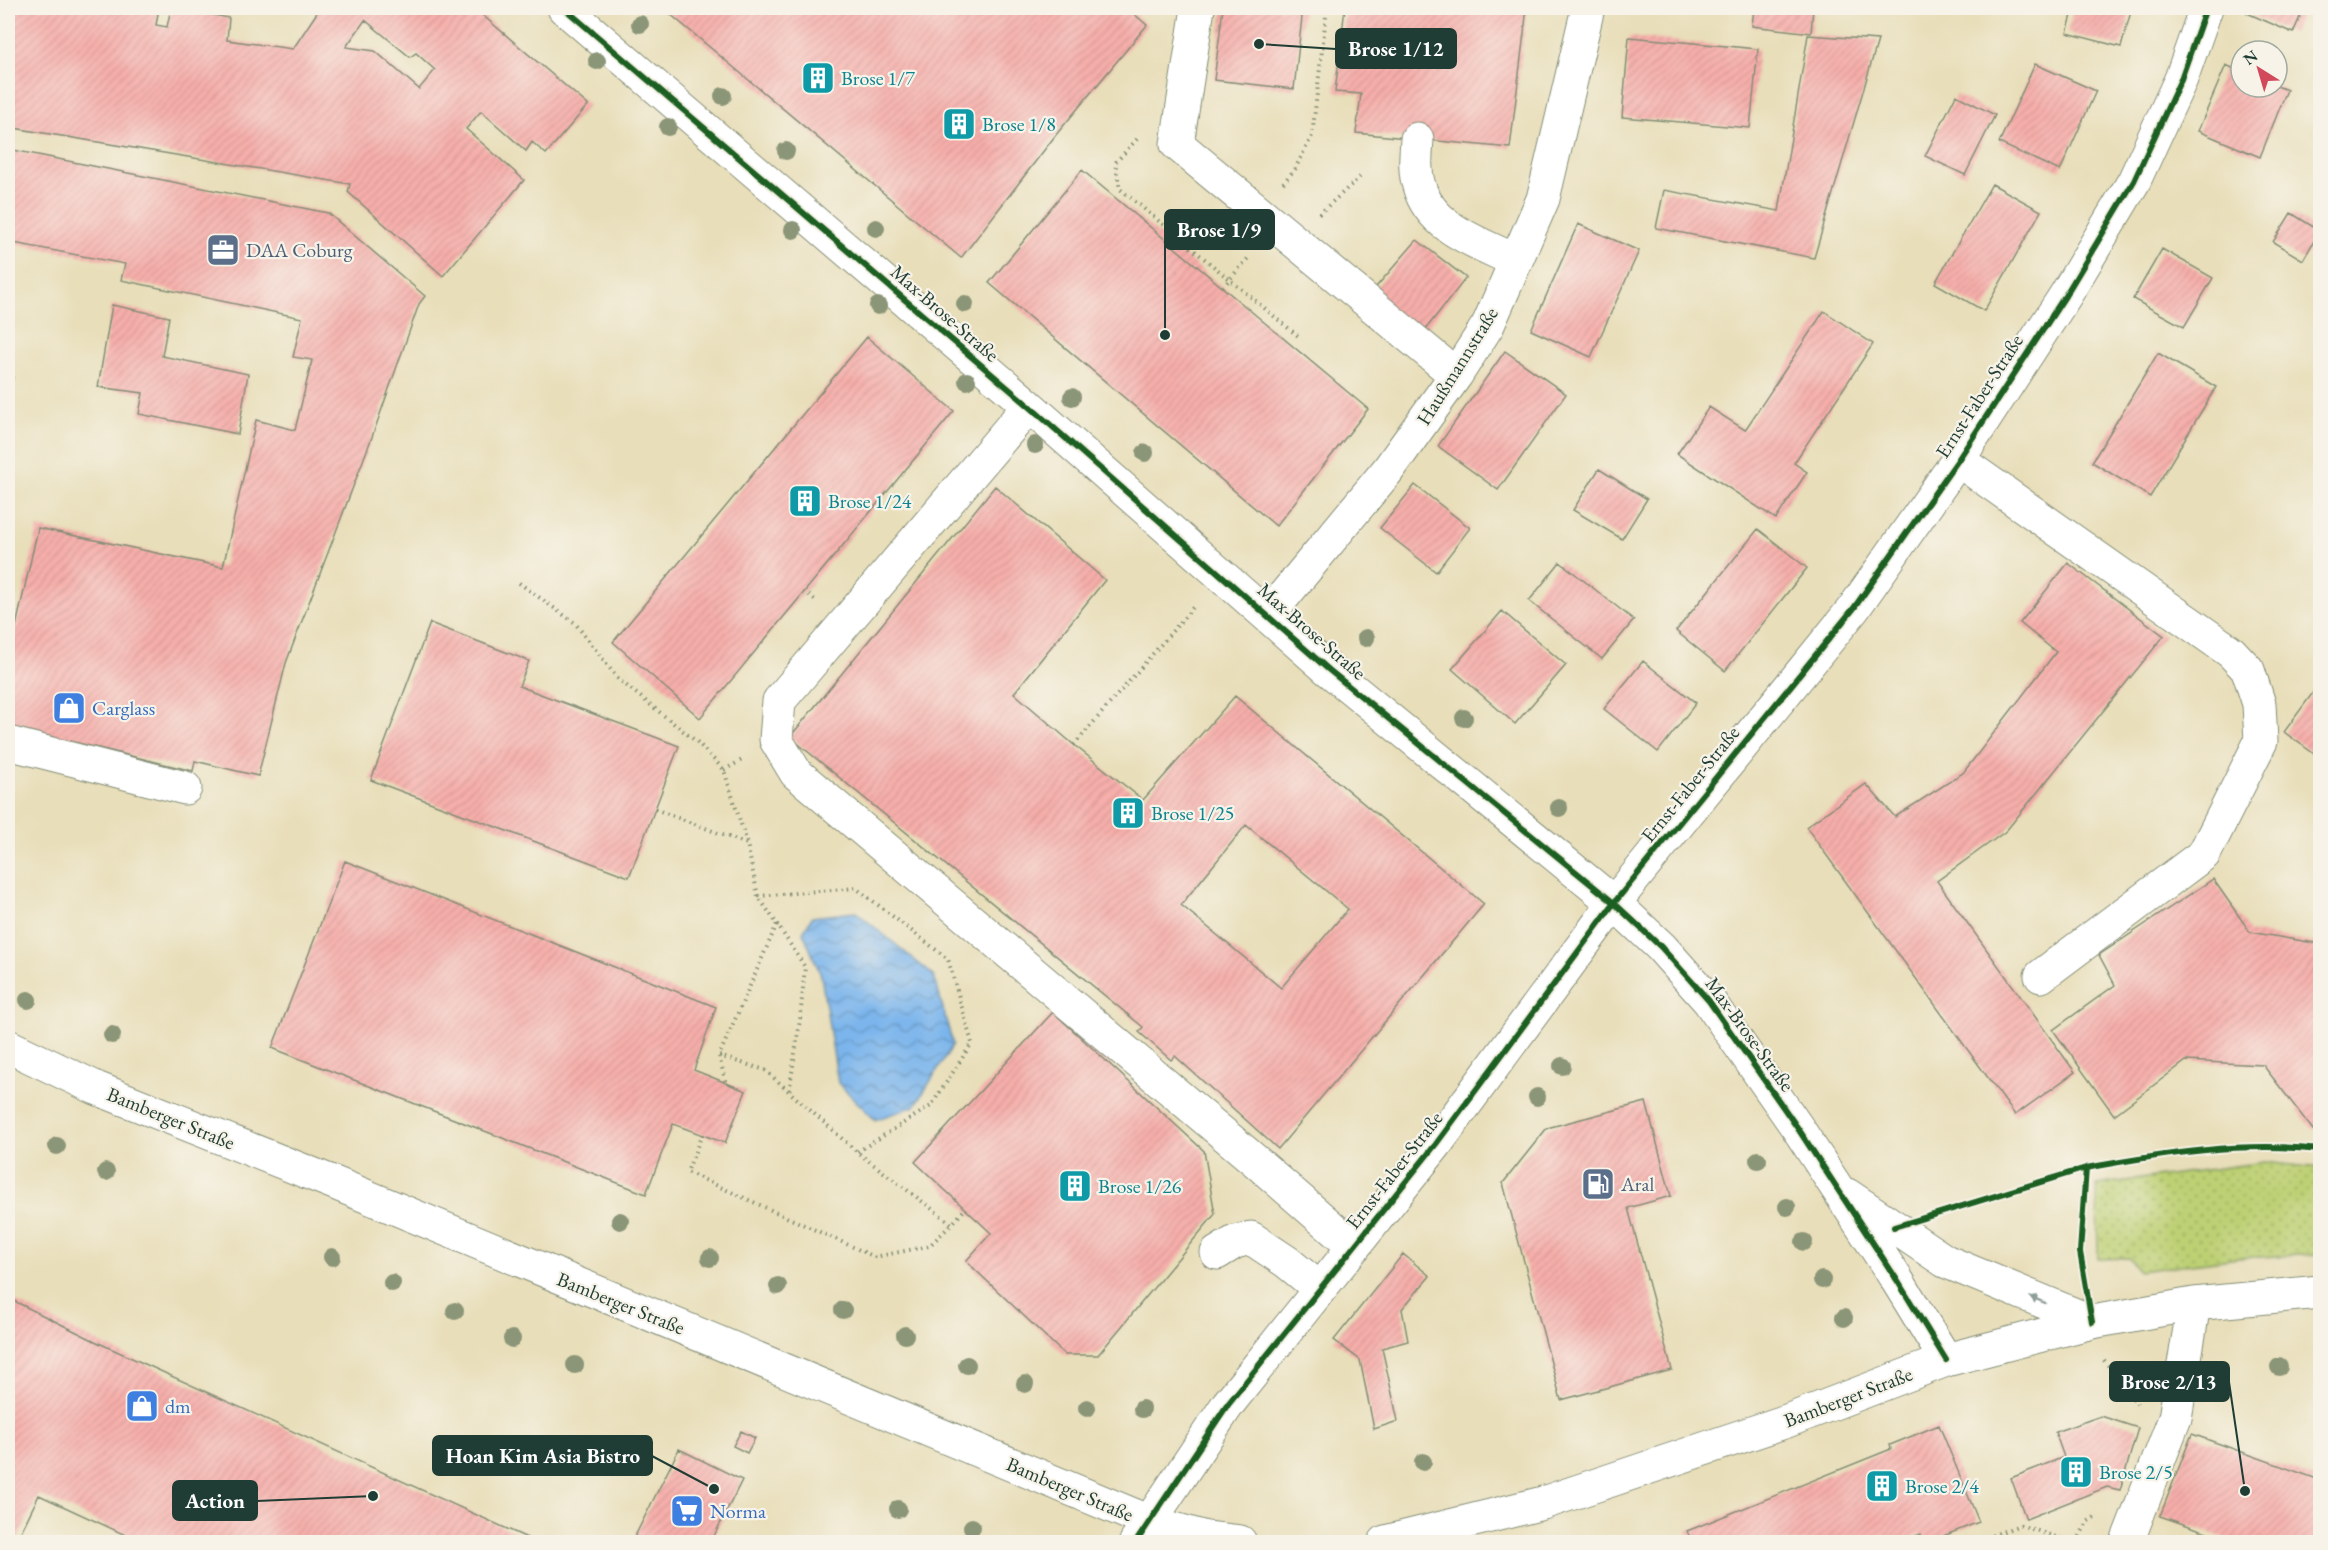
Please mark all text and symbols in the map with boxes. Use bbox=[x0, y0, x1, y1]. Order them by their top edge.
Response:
callout: Brose 1/12 bbox=[1336, 29, 1456, 68]
text: Brose 1/12 bbox=[1348, 35, 1444, 62]
north arrow bbox=[2229, 39, 2289, 99]
text: N bbox=[2239, 45, 2262, 70]
building icon: Brose 1/7 bbox=[800, 60, 836, 96]
place label: Brose 1/7 bbox=[841, 65, 915, 91]
building icon: Brose 1/8 bbox=[941, 106, 977, 142]
place label: Brose 1/8 bbox=[982, 111, 1056, 137]
callout: Brose 1/9 bbox=[1165, 210, 1274, 249]
text: Brose 1/9 bbox=[1177, 216, 1261, 243]
office icon: DAA Coburg bbox=[205, 232, 241, 268]
place label: DAA Coburg bbox=[246, 237, 353, 263]
street label: Max-Brose-Straße bbox=[885, 259, 1005, 368]
street label: Haußmannstraße bbox=[1410, 302, 1504, 430]
street label: Ernst-Faber-Straße bbox=[1929, 329, 2029, 463]
building icon: Brose 1/24 bbox=[787, 483, 823, 519]
place label: Brose 1/24 bbox=[828, 488, 912, 514]
street label: Max-Brose-Straße bbox=[1252, 577, 1372, 686]
shop icon: Carglass bbox=[51, 690, 87, 726]
place label: Carglass bbox=[92, 695, 155, 721]
street label: Ernst-Faber-Straße bbox=[1635, 720, 1745, 848]
building icon: Brose 1/25 bbox=[1110, 795, 1146, 831]
place label: Brose 1/25 bbox=[1151, 800, 1234, 826]
street label: Max-Brose-Straße bbox=[1700, 971, 1801, 1097]
street label: Bamberger Straße bbox=[103, 1081, 239, 1155]
street label: Ernst-Faber-Straße bbox=[1340, 1106, 1448, 1234]
fuel station icon: Aral bbox=[1580, 1166, 1616, 1202]
building icon: Brose 1/26 bbox=[1057, 1168, 1093, 1204]
place label: Aral bbox=[1620, 1171, 1655, 1197]
place label: Brose 1/26 bbox=[1098, 1173, 1182, 1199]
street label: Bamberger Straße bbox=[553, 1266, 689, 1340]
one-way arrow bbox=[2029, 1295, 2047, 1304]
street label: Bamberger Straße bbox=[1780, 1361, 1916, 1433]
callout: Brose 2/13 bbox=[2110, 1362, 2229, 1401]
text: Brose 2/13 bbox=[2121, 1368, 2217, 1395]
shop icon: dm bbox=[124, 1388, 160, 1424]
place label: dm bbox=[165, 1393, 191, 1419]
callout: Hoan Kim Asia Bistro bbox=[433, 1436, 652, 1475]
text: Hoan Kim Asia Bistro bbox=[446, 1442, 641, 1469]
street label: Bamberger Straße bbox=[1003, 1451, 1138, 1527]
building icon: Brose 2/5 bbox=[2058, 1454, 2094, 1490]
place label: Brose 2/5 bbox=[2099, 1459, 2173, 1485]
building icon: Brose 2/4 bbox=[1864, 1468, 1900, 1504]
place label: Brose 2/4 bbox=[1905, 1473, 1979, 1499]
callout: Action bbox=[173, 1481, 257, 1520]
text: Action bbox=[184, 1487, 245, 1514]
supermarket icon: Norma bbox=[669, 1493, 705, 1529]
place label: Norma bbox=[710, 1498, 766, 1524]

